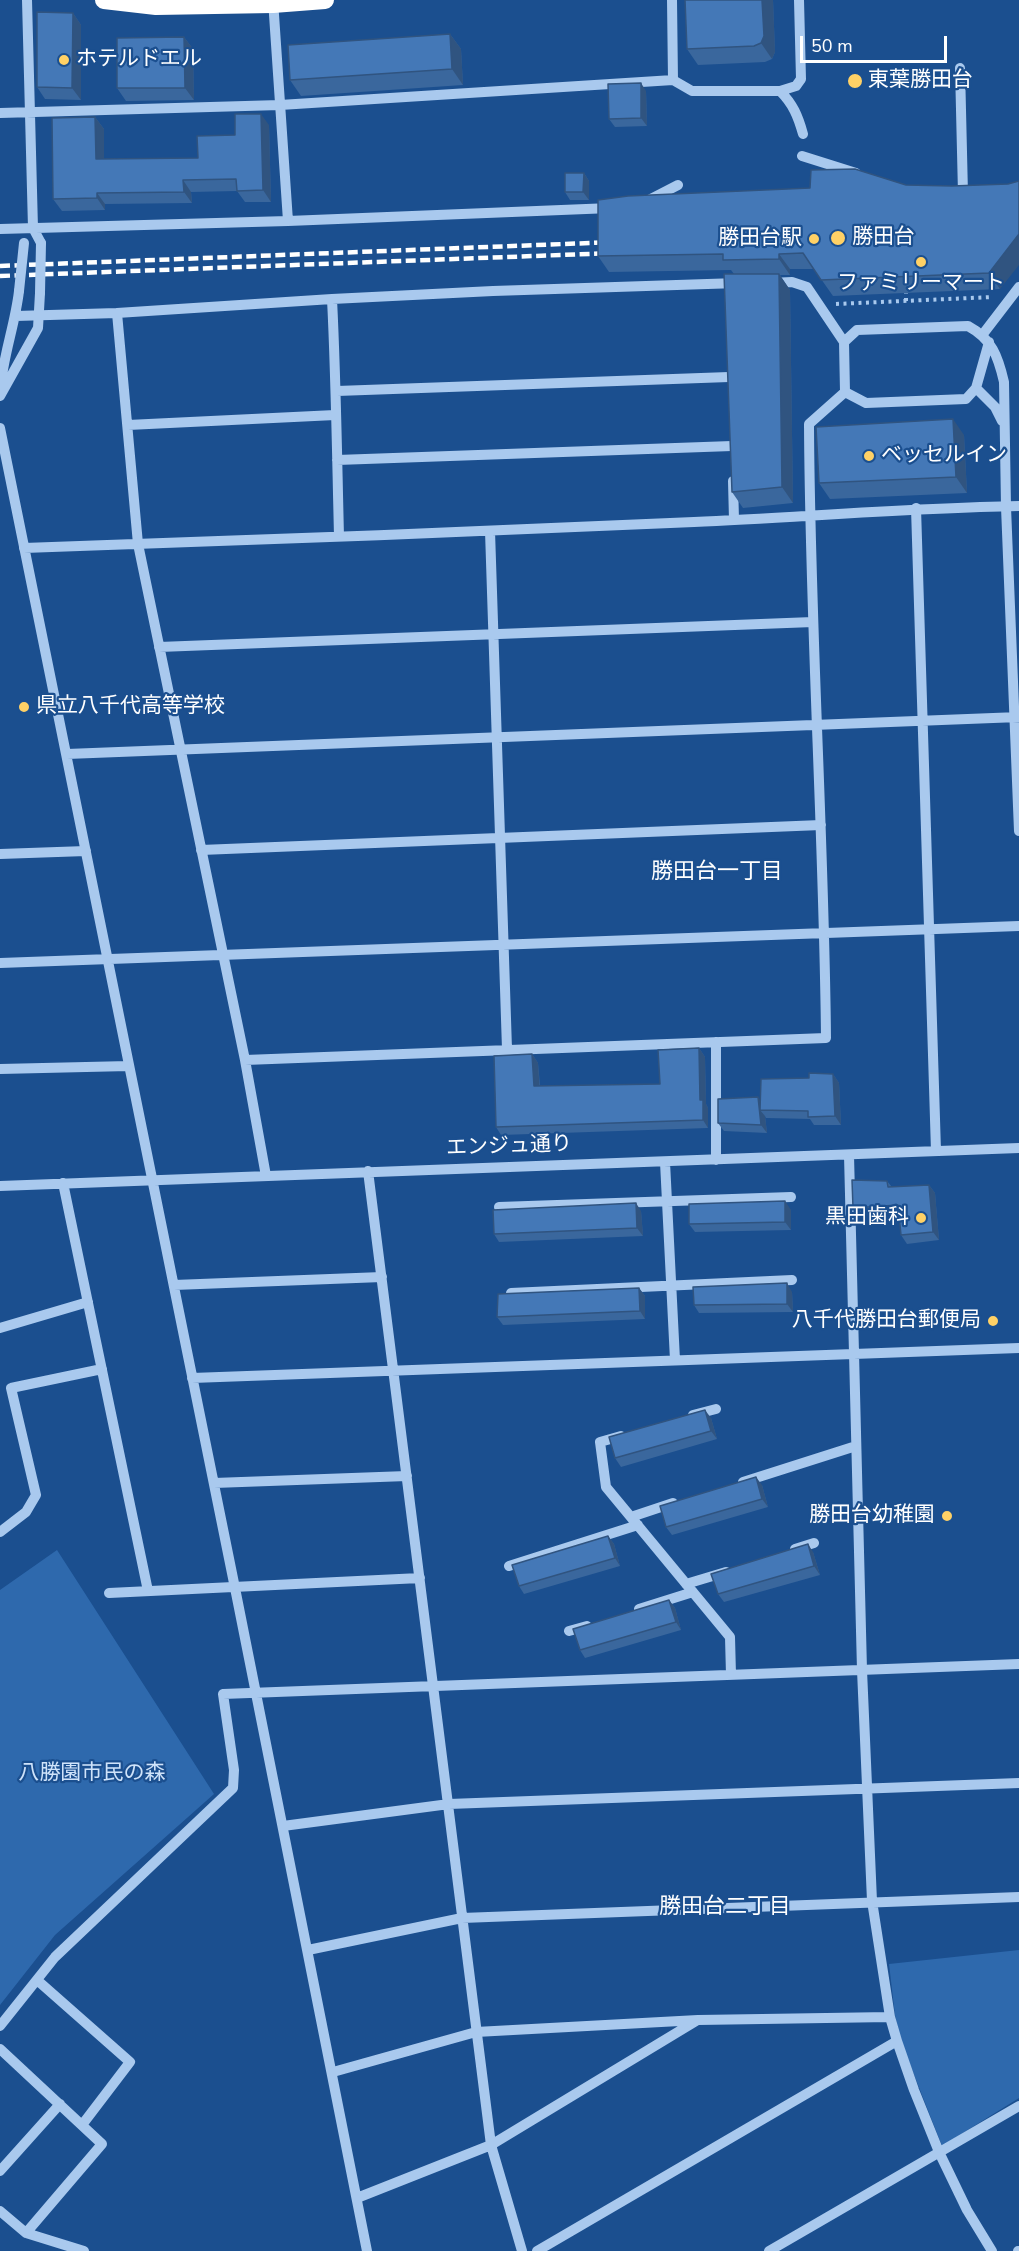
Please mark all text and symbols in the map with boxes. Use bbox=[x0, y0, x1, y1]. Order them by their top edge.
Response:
scale bar bbox=[803, 24, 950, 62]
text: 50 m bbox=[811, 34, 853, 58]
place label: ホテルドエル bbox=[76, 47, 202, 73]
marker: ホテルドエル bbox=[57, 53, 71, 67]
place label: 東葉勝田台 bbox=[868, 68, 973, 94]
marker: 東葉勝田台 bbox=[846, 72, 864, 90]
place label: 勝田台 bbox=[852, 225, 915, 251]
place label: 勝田台駅 bbox=[718, 226, 802, 252]
marker: 勝田台 bbox=[829, 229, 847, 247]
marker: 勝田台駅 bbox=[807, 232, 821, 246]
marker: ファミリーマート bbox=[914, 255, 928, 269]
place label: ファミリーマート bbox=[837, 271, 1005, 297]
place label: ベッセルイン bbox=[881, 443, 1007, 469]
marker: ベッセルイン bbox=[862, 449, 876, 463]
place label: 県立八千代高等学校 bbox=[36, 694, 225, 720]
marker: 県立八千代高等学校 bbox=[17, 700, 31, 714]
district label: 勝田台一丁目 bbox=[651, 860, 783, 886]
street label: エンジュ通り bbox=[446, 1132, 572, 1162]
place label: 黒田歯科 bbox=[825, 1205, 909, 1231]
marker: 黒田歯科 bbox=[914, 1211, 928, 1225]
place label: 八千代勝田台郵便局 bbox=[792, 1308, 981, 1334]
marker: 八千代勝田台郵便局 bbox=[986, 1314, 1000, 1328]
place label: 勝田台幼稚園 bbox=[809, 1503, 935, 1529]
marker: 勝田台幼稚園 bbox=[940, 1509, 954, 1523]
park label: 八勝園市民の森 bbox=[19, 1761, 165, 1787]
district label: 勝田台二丁目 bbox=[659, 1895, 791, 1921]

